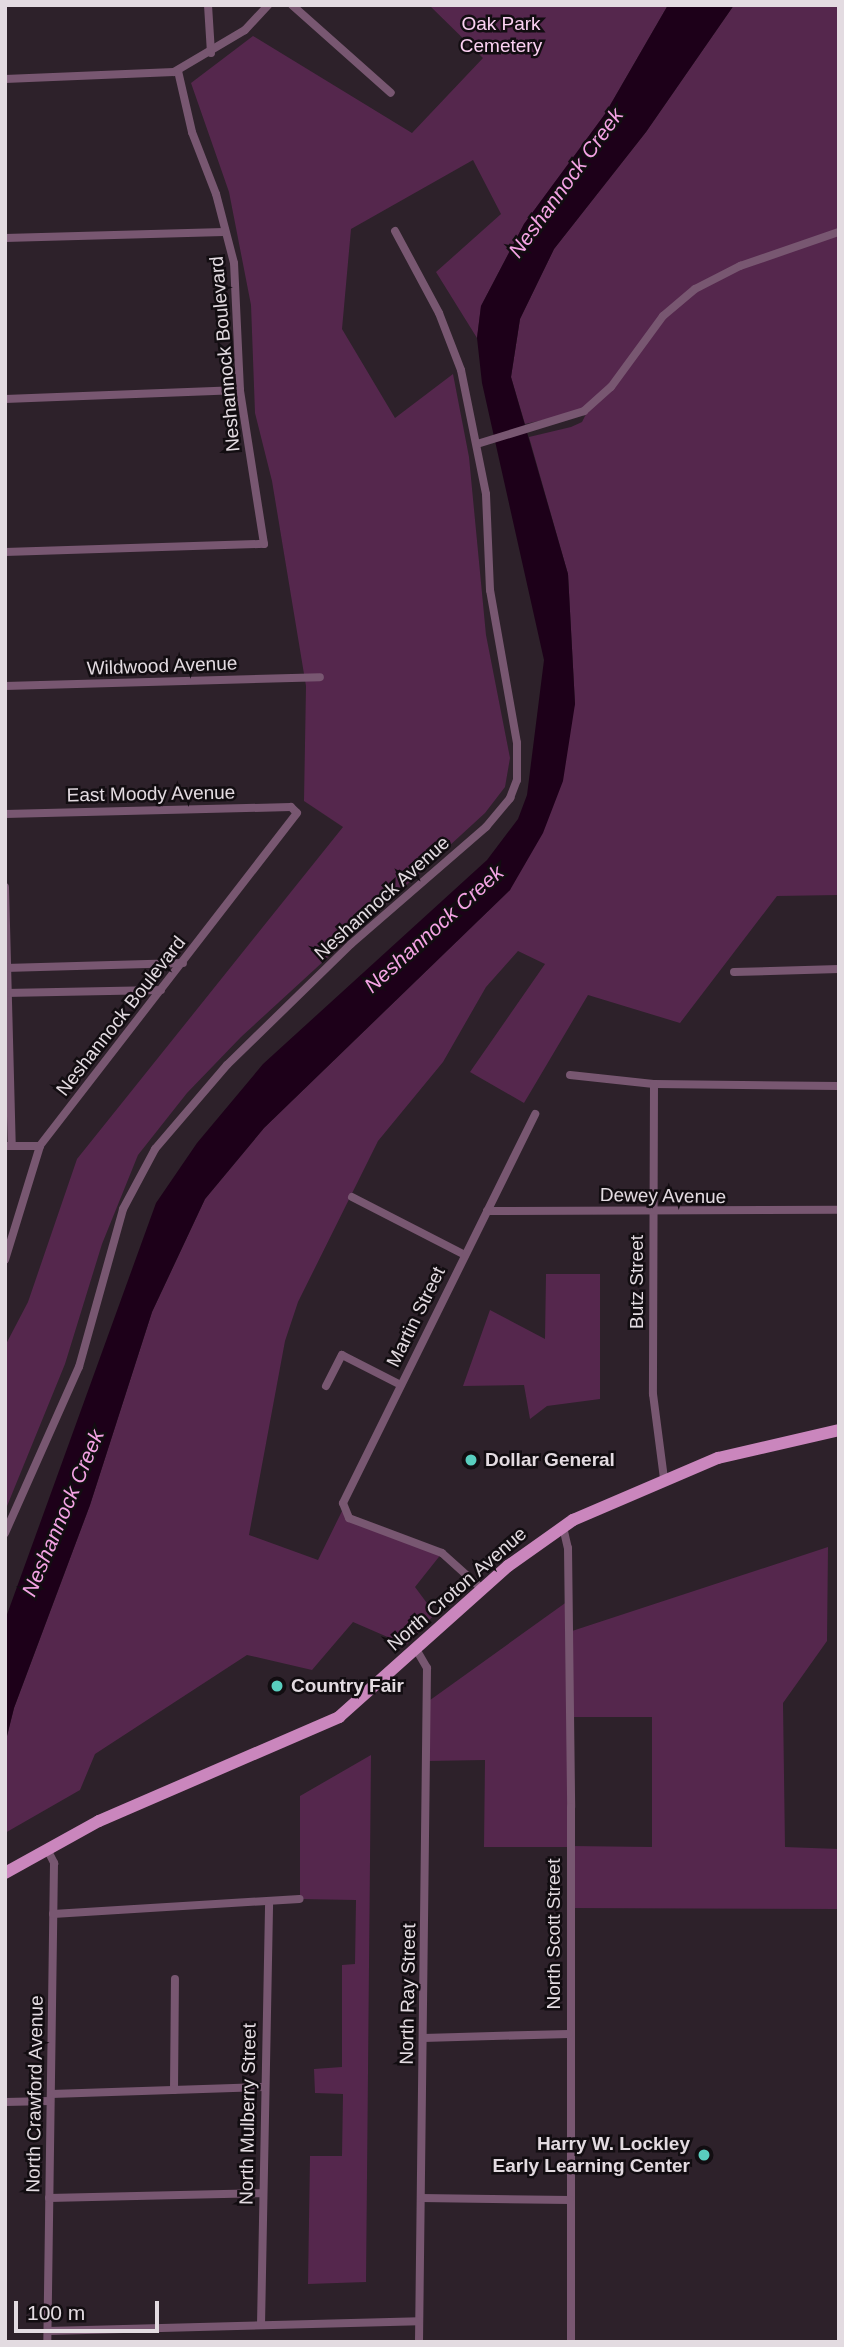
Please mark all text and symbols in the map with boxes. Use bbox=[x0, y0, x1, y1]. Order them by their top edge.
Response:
park label: Oak Park Cemetery bbox=[460, 13, 542, 57]
water label: Neshannock Creek bbox=[503, 103, 629, 263]
street label: Neshannock Boulevard bbox=[205, 255, 245, 453]
street label: Wildwood Avenue bbox=[86, 652, 238, 680]
street label: East Moody Avenue bbox=[66, 781, 236, 807]
street label: Neshannock Avenue bbox=[309, 831, 455, 965]
water label: Neshannock Creek bbox=[359, 860, 509, 998]
street label: Neshannock Boulevard bbox=[52, 932, 190, 1100]
street label: Dewey Avenue bbox=[599, 1183, 727, 1209]
street label: Butz Street bbox=[626, 1235, 648, 1329]
street label: Martin Street bbox=[382, 1263, 450, 1371]
water label: Neshannock Creek bbox=[17, 1426, 109, 1600]
place label: Dollar General bbox=[485, 1449, 615, 1471]
marker: Dollar General bbox=[463, 1452, 479, 1468]
street label: North Croton Avenue bbox=[382, 1522, 532, 1656]
place label: Country Fair bbox=[291, 1675, 404, 1697]
marker: Country Fair bbox=[269, 1678, 285, 1694]
street label: North Scott Street bbox=[543, 1858, 565, 2010]
street label: North Ray Street bbox=[395, 1923, 421, 2065]
street label: North Crawford Avenue bbox=[22, 1995, 48, 2193]
street label: North Mulberry Street bbox=[235, 2023, 261, 2205]
place label: Harry W. Lockley Early Learning Center bbox=[493, 2133, 690, 2177]
marker: Harry W. Lockley Early Learning Center bbox=[696, 2147, 712, 2163]
scale bar bbox=[18, 2288, 163, 2332]
text: 100 m bbox=[27, 2301, 85, 2324]

